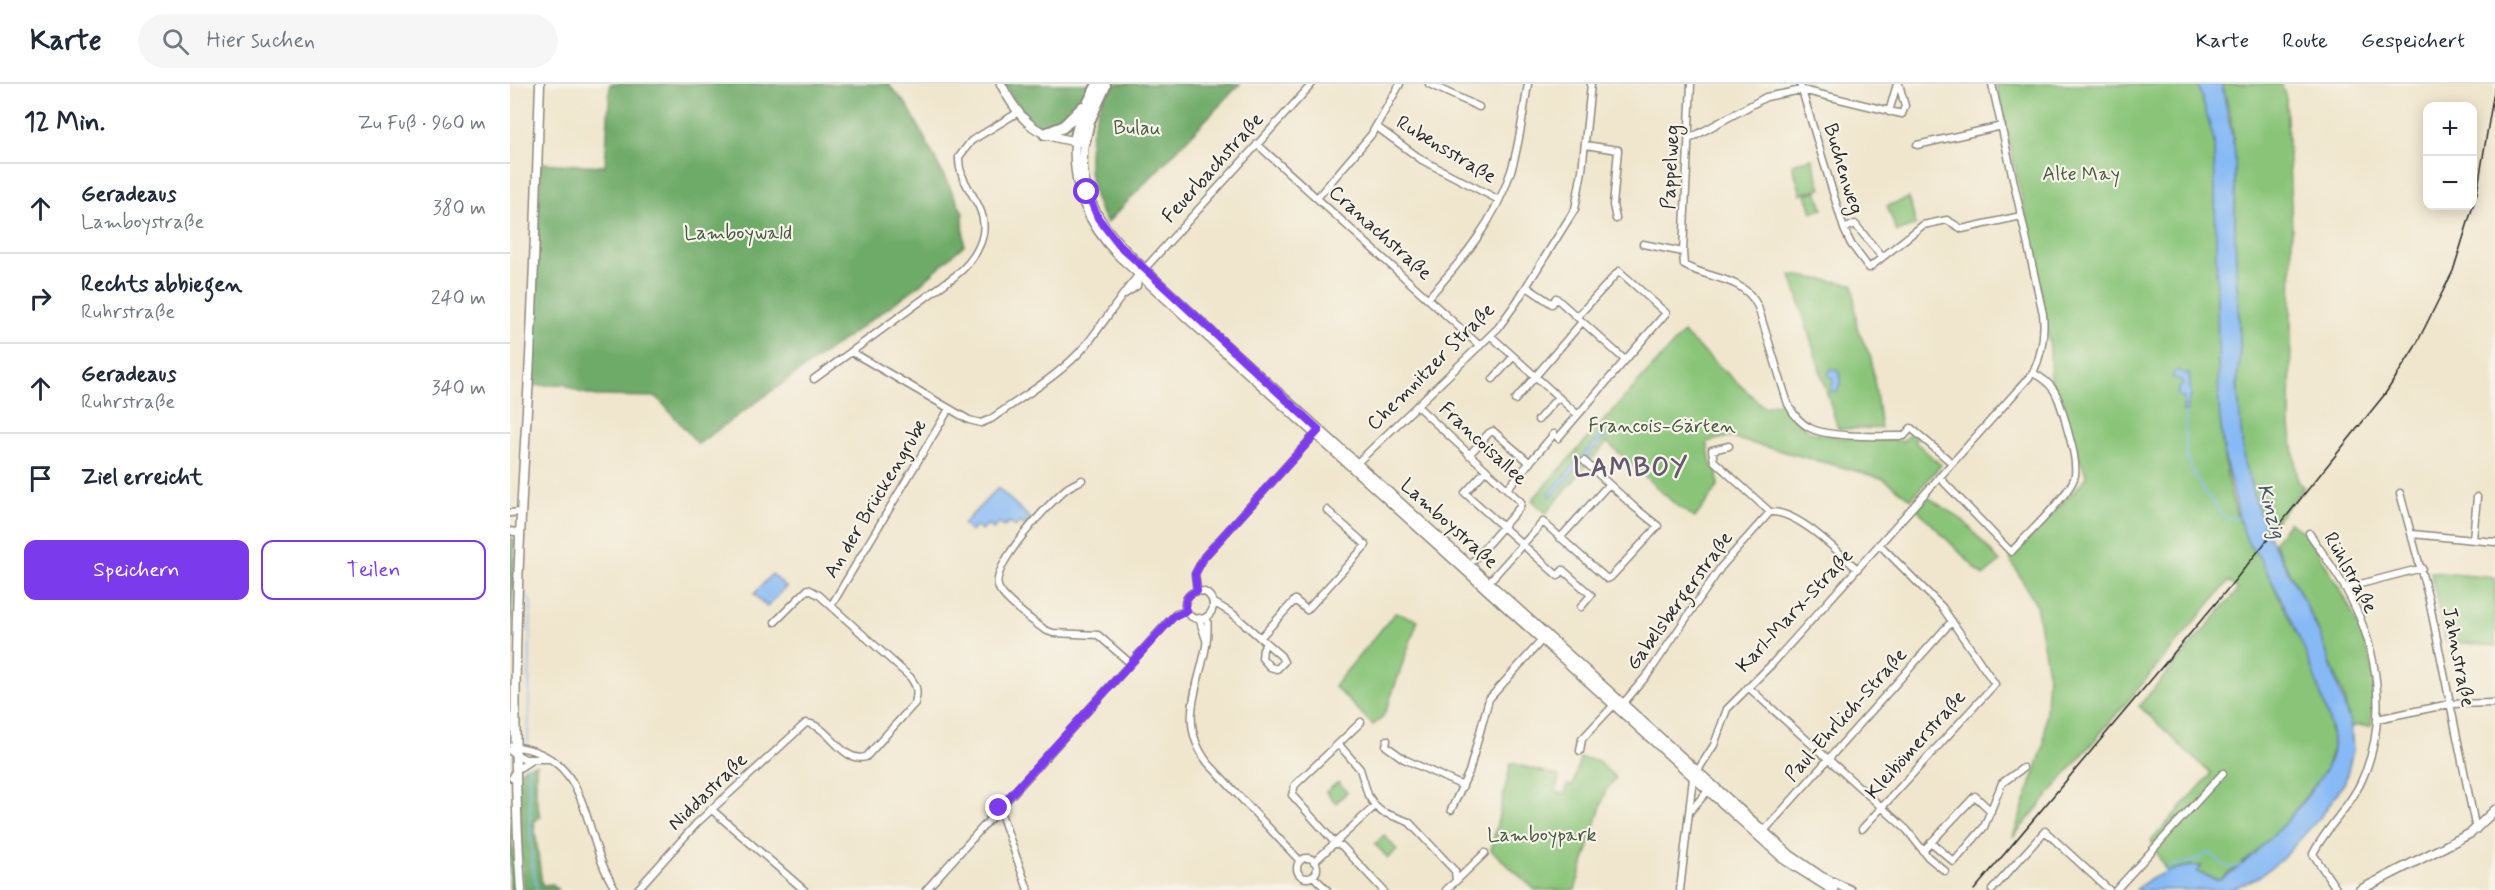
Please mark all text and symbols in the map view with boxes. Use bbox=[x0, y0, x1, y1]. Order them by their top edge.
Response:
search box bbox=[138, 14, 558, 68]
text: Karte bbox=[30, 23, 102, 60]
icon: search bbox=[159, 25, 192, 58]
text: Hier suchen bbox=[207, 27, 315, 55]
text: Karte bbox=[2196, 27, 2249, 55]
text: Route bbox=[2282, 27, 2328, 55]
text: Gespeichert bbox=[2361, 27, 2465, 55]
map controls bbox=[2423, 102, 2477, 210]
button: + bbox=[2423, 102, 2477, 156]
text: 12 Min. bbox=[24, 106, 105, 140]
street label: Feuerbachstraße bbox=[1156, 107, 1270, 229]
street label: Rubensstraße bbox=[1391, 109, 1501, 191]
text: Zu Fuß · 960 m bbox=[358, 110, 486, 137]
park label: Bulau bbox=[1113, 115, 1161, 142]
street label: Buchenweg bbox=[1815, 120, 1870, 218]
street label: Pappelweg bbox=[1655, 124, 1688, 210]
button: − bbox=[2423, 156, 2477, 210]
park label: Alte May bbox=[2042, 161, 2120, 188]
route start bbox=[1073, 178, 1099, 204]
street label: Cranachstraße bbox=[1322, 179, 1438, 287]
text: Geradeaus bbox=[81, 181, 176, 209]
icon: ahead bbox=[24, 192, 57, 225]
text: 380 m bbox=[433, 195, 486, 222]
text: Lamboystraße bbox=[81, 209, 204, 236]
park label: Lamboywald bbox=[684, 220, 792, 247]
text: Rechts abbiegen bbox=[81, 271, 242, 299]
icon: right bbox=[24, 282, 57, 315]
text: 240 m bbox=[431, 285, 486, 312]
street label: Chemnitzer Straße bbox=[1361, 297, 1501, 437]
text: Ruhrstraße bbox=[81, 299, 175, 326]
text: Geradeaus bbox=[81, 361, 176, 389]
icon: ahead bbox=[24, 372, 57, 405]
text: 340 m bbox=[431, 375, 486, 402]
text: Ruhrstraße bbox=[81, 389, 175, 416]
street label: Francoisallee bbox=[1433, 396, 1533, 492]
park label: Francois-Gärten bbox=[1588, 413, 1736, 440]
street label: An der Brückengrube bbox=[818, 415, 934, 583]
district label: LAMBOY bbox=[1573, 452, 1689, 486]
icon: arrive bbox=[24, 462, 57, 495]
text: Ziel erreicht bbox=[81, 464, 203, 492]
street label: Lamboystraße bbox=[1394, 473, 1504, 575]
water label: Kinzig bbox=[2250, 480, 2292, 543]
street label: Gabelsbergerstraße bbox=[1620, 526, 1741, 677]
street label: Rühlstraße bbox=[2317, 527, 2384, 619]
button: Speichern bbox=[24, 540, 249, 600]
button: Teilen bbox=[261, 540, 486, 600]
street label: Karl-Marx-Straße bbox=[1730, 543, 1860, 679]
street label: Jahnstraße bbox=[2435, 605, 2481, 709]
street label: Paul-Ehrlich-Straße bbox=[1779, 642, 1914, 788]
street label: Kleibömerstraße bbox=[1860, 684, 1972, 806]
street label: Niddastraße bbox=[662, 747, 754, 837]
route end bbox=[985, 794, 1011, 820]
park label: Lamboypark bbox=[1487, 822, 1597, 849]

